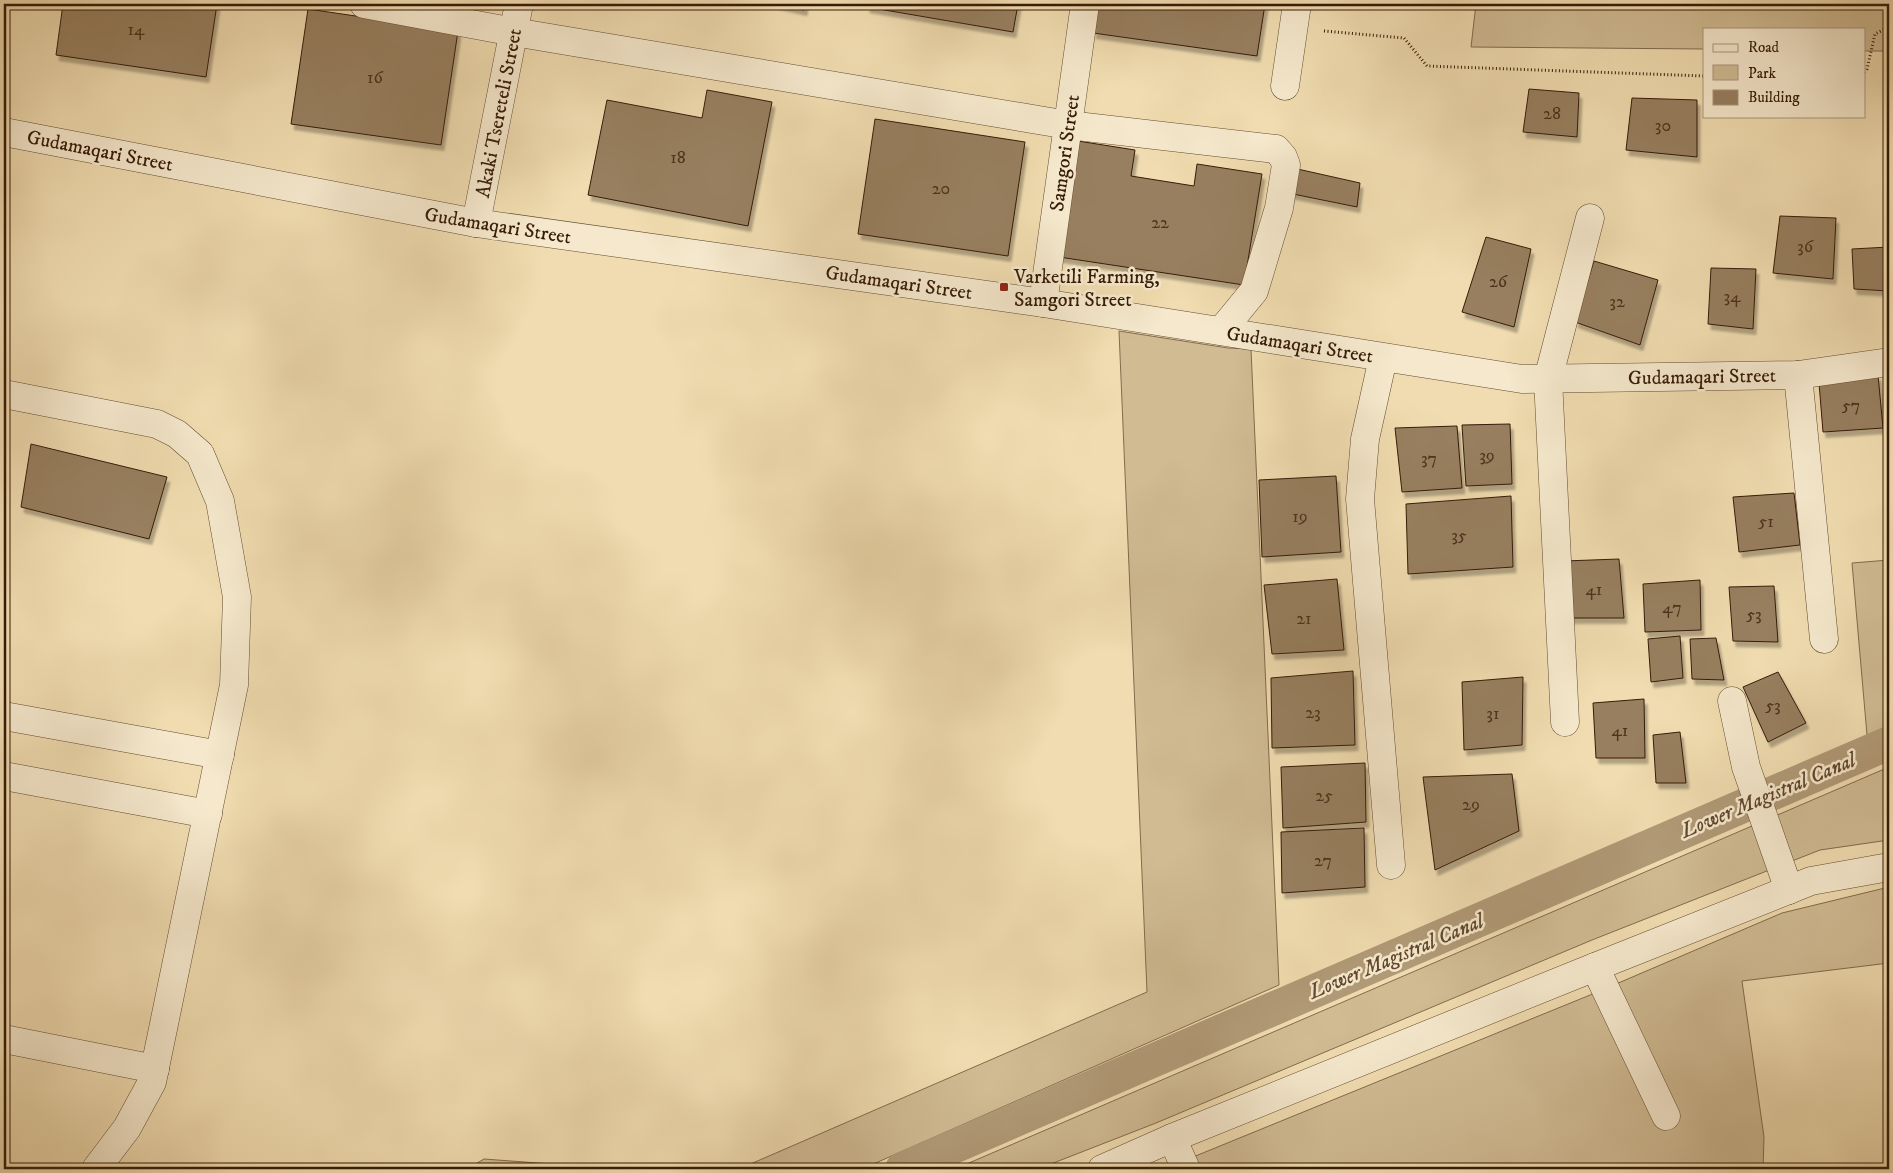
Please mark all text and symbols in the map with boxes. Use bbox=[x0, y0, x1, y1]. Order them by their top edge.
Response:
house number: 14 bbox=[128, 19, 145, 41]
street label: Akaki Tsereteli Street bbox=[471, 26, 528, 200]
legend bbox=[1703, 28, 1866, 118]
text: Road bbox=[1748, 38, 1780, 57]
text: Park bbox=[1748, 64, 1777, 83]
house number: 16 bbox=[367, 67, 384, 89]
text: Building bbox=[1748, 88, 1800, 107]
street label: Samgori Street bbox=[1045, 93, 1086, 213]
house number: 28 bbox=[1543, 103, 1561, 125]
house number: 30 bbox=[1655, 115, 1671, 137]
street label: Gudamaqari Street bbox=[25, 125, 175, 178]
house number: 18 bbox=[670, 147, 686, 169]
house number: 20 bbox=[932, 178, 950, 200]
street label: Gudamaqari Street bbox=[423, 203, 573, 250]
house number: 22 bbox=[1151, 212, 1169, 234]
house number: 36 bbox=[1797, 236, 1814, 258]
street label: Gudamaqari Street bbox=[824, 261, 974, 306]
place label: Varketili Farming, Samgori Street bbox=[1013, 265, 1160, 313]
house number: 26 bbox=[1489, 271, 1508, 293]
marker: Varketili Farming, Samgori Street bbox=[998, 281, 1010, 293]
house number: 34 bbox=[1723, 286, 1741, 308]
house number: 32 bbox=[1609, 291, 1625, 313]
street label: Gudamaqari Street bbox=[1225, 322, 1375, 369]
street label: Gudamaqari Street bbox=[1628, 364, 1776, 391]
house number: 57 bbox=[1842, 395, 1860, 417]
house number: 39 bbox=[1479, 445, 1495, 467]
house number: 37 bbox=[1421, 448, 1437, 470]
house number: 19 bbox=[1292, 506, 1308, 528]
house number: 51 bbox=[1758, 511, 1774, 533]
house number: 35 bbox=[1451, 525, 1467, 547]
house number: 41 bbox=[1586, 579, 1602, 601]
house number: 47 bbox=[1662, 597, 1682, 619]
house number: 53 bbox=[1746, 604, 1762, 626]
house number: 21 bbox=[1296, 608, 1312, 630]
house number: 53 bbox=[1765, 695, 1781, 717]
house number: 23 bbox=[1305, 702, 1321, 724]
house number: 31 bbox=[1486, 703, 1500, 725]
house number: 41 bbox=[1612, 720, 1628, 742]
water label: Lower Magistral Canal bbox=[1676, 746, 1862, 845]
house number: 25 bbox=[1315, 785, 1333, 807]
house number: 29 bbox=[1462, 794, 1480, 816]
house number: 27 bbox=[1314, 850, 1332, 872]
water label: Lower Magistral Canal bbox=[1304, 907, 1490, 1006]

